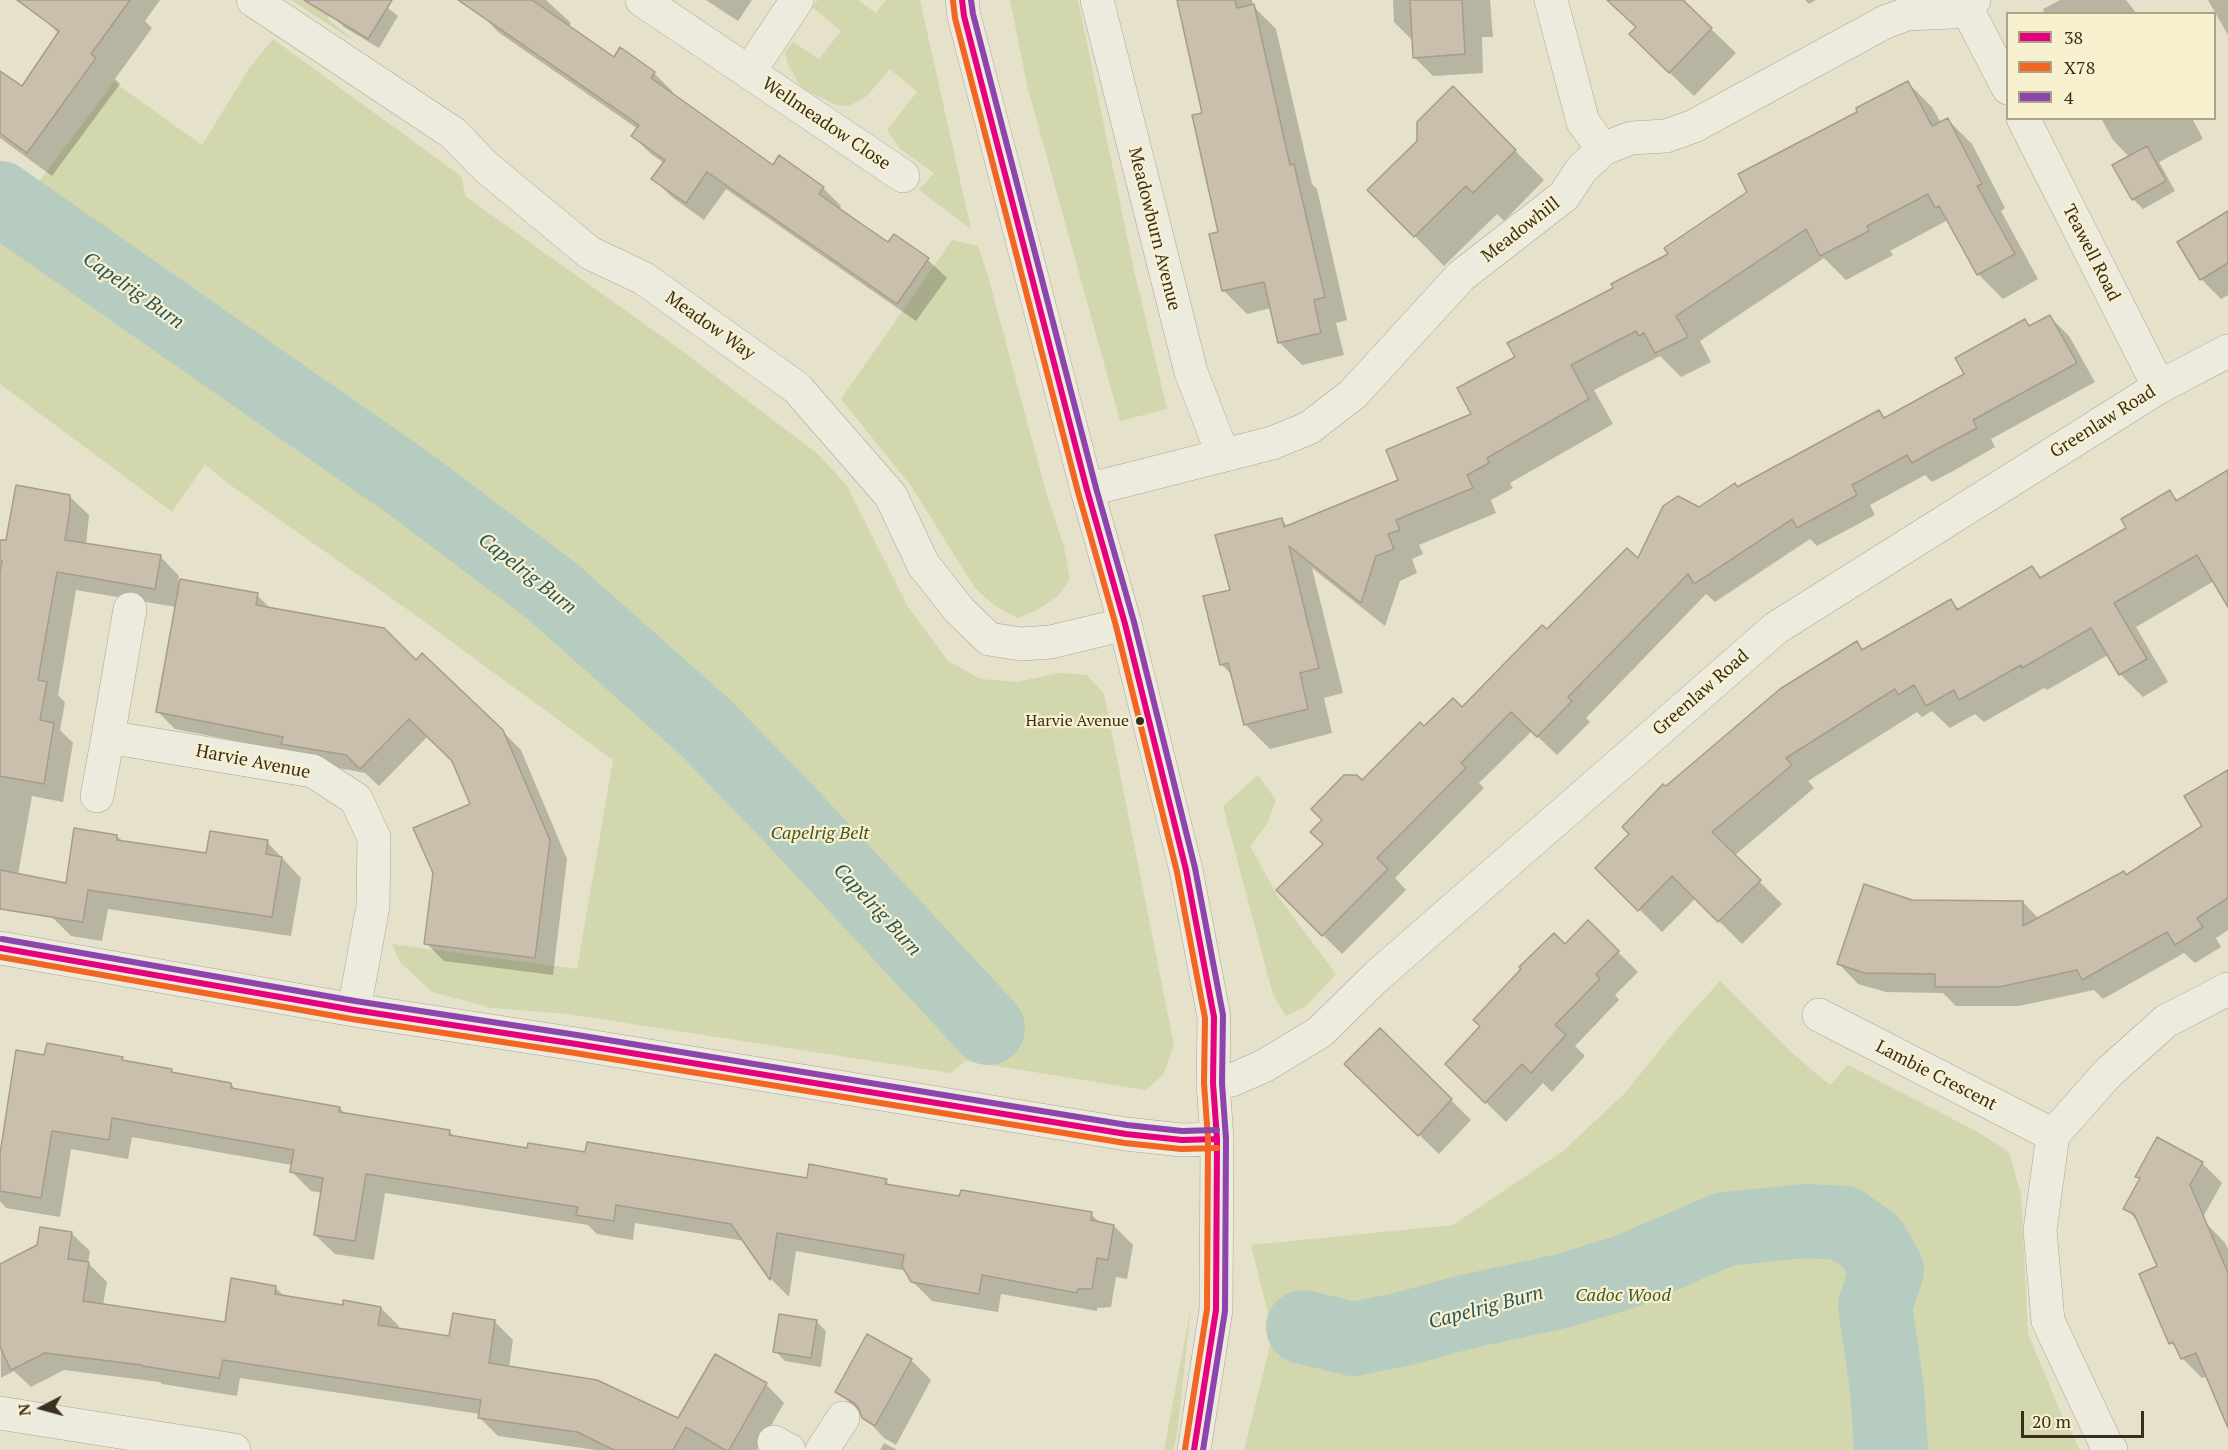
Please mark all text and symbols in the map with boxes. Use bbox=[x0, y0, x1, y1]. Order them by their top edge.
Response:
legend bbox=[2006, 12, 2216, 120]
text: 38 bbox=[2064, 25, 2083, 49]
text: X78 bbox=[2064, 55, 2095, 79]
street label: Wellmeadow Close bbox=[758, 73, 894, 175]
text: 4 bbox=[2064, 85, 2074, 109]
street label: Meadowburn Avenue bbox=[1123, 145, 1185, 313]
street label: Meadowhill bbox=[1478, 193, 1564, 267]
street label: Teawell Road bbox=[2057, 201, 2125, 305]
water label: Capelrig Burn bbox=[78, 247, 188, 335]
street label: Meadow Way bbox=[661, 287, 759, 365]
street label: Greenlaw Road bbox=[2046, 381, 2160, 463]
water label: Capelrig Burn bbox=[473, 528, 581, 620]
street label: Greenlaw Road bbox=[1649, 645, 1753, 741]
place label: Harvie Avenue bbox=[1026, 711, 1129, 731]
marker: Harvie Avenue bbox=[1134, 715, 1146, 727]
street label: Harvie Avenue bbox=[194, 740, 312, 784]
park label: Capelrig Belt bbox=[771, 823, 869, 845]
water label: Capelrig Burn bbox=[828, 859, 926, 961]
street label: Lambie Crescent bbox=[1872, 1036, 2000, 1116]
water label: Capelrig Burn bbox=[1426, 1281, 1546, 1335]
park label: Cadoc Wood bbox=[1575, 1285, 1671, 1307]
north arrow bbox=[12, 1378, 72, 1438]
scale bar bbox=[2024, 1399, 2147, 1437]
text: N bbox=[13, 1403, 36, 1417]
text: 20 m bbox=[2032, 1409, 2071, 1433]

